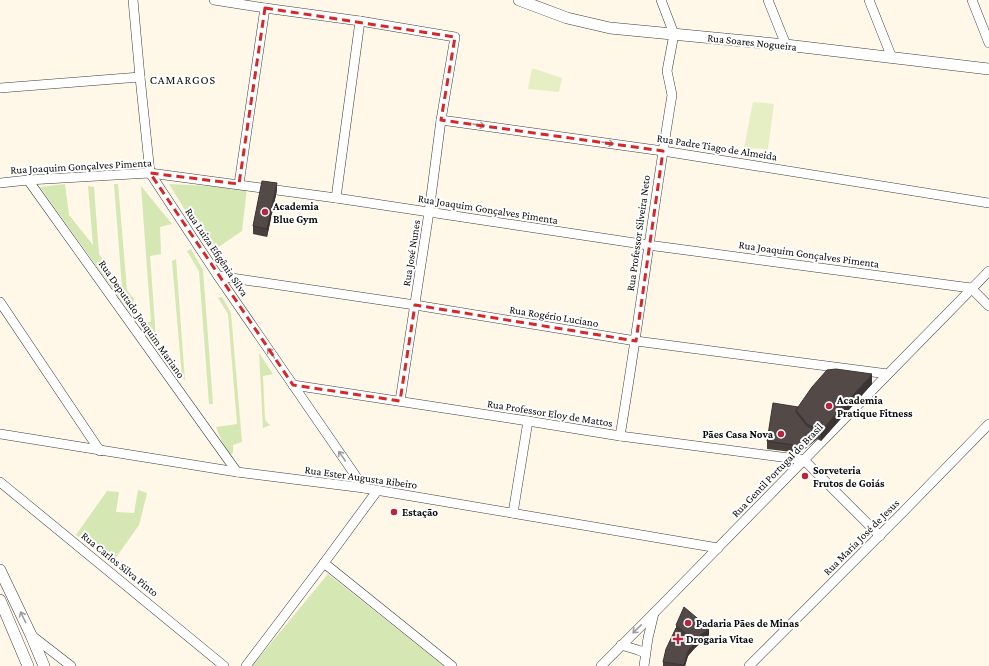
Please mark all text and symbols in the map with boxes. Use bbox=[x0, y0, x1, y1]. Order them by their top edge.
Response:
street label: Rua Soares Nogueira bbox=[707, 31, 797, 54]
district label: CAMARGOS bbox=[150, 73, 216, 87]
one-way arrow bbox=[472, 121, 485, 129]
street label: Rua Padre Tiago de Almeida bbox=[656, 132, 778, 163]
one-way arrow bbox=[601, 139, 614, 147]
street label: Rua Joaquim Gonçalves Pimenta bbox=[10, 156, 152, 177]
street label: Rua Professor Silveira Neto bbox=[624, 174, 652, 292]
street label: Rua Joaquim Gonçalves Pimenta bbox=[417, 192, 559, 227]
place label: Academia Blue Gym bbox=[272, 200, 319, 225]
street label: Rua Luiza Efigênia Silva bbox=[182, 206, 251, 299]
marker: Academia Blue Gym bbox=[260, 207, 270, 217]
street label: Rua José Nunes bbox=[400, 219, 423, 287]
street label: Rua Joaquim Gonçalves Pimenta bbox=[738, 238, 880, 271]
street label: Rua Deputado Joaquim Mariano bbox=[96, 258, 188, 381]
street label: Rua Rogério Luciano bbox=[508, 303, 600, 330]
one-way arrow bbox=[267, 348, 275, 359]
place label: Academia Pratique Fitness bbox=[836, 394, 913, 419]
street label: Rua Professor Eloy de Mattos bbox=[486, 397, 614, 430]
marker: Academia Pratique Fitness bbox=[824, 401, 834, 411]
street label: Rua Gentil Portugal do Brasil bbox=[729, 421, 826, 520]
place label: Pães Casa Nova bbox=[702, 428, 774, 440]
marker: Pães Casa Nova bbox=[776, 429, 786, 439]
one-way arrow bbox=[338, 451, 346, 462]
street label: Rua Ester Augusta Ribeiro bbox=[304, 463, 418, 492]
place label: Sorveteria Frutos de Goiás bbox=[813, 464, 885, 489]
marker: Sorveteria Frutos de Goiás bbox=[800, 471, 810, 481]
street label: Rua Maria José de Jesus bbox=[821, 497, 902, 578]
place label: Estação bbox=[402, 506, 438, 518]
marker: Estação bbox=[389, 507, 399, 517]
street label: Rua Carlos Silva Pinto bbox=[79, 529, 161, 599]
one-way arrow bbox=[19, 612, 26, 624]
place label: Padaria Pães de Minas bbox=[696, 617, 799, 629]
marker: Padaria Pães de Minas bbox=[683, 618, 693, 628]
one-way arrow bbox=[633, 624, 643, 633]
place label: Drogaria Vitae bbox=[686, 633, 753, 645]
marker: Drogaria Vitae bbox=[673, 634, 683, 644]

